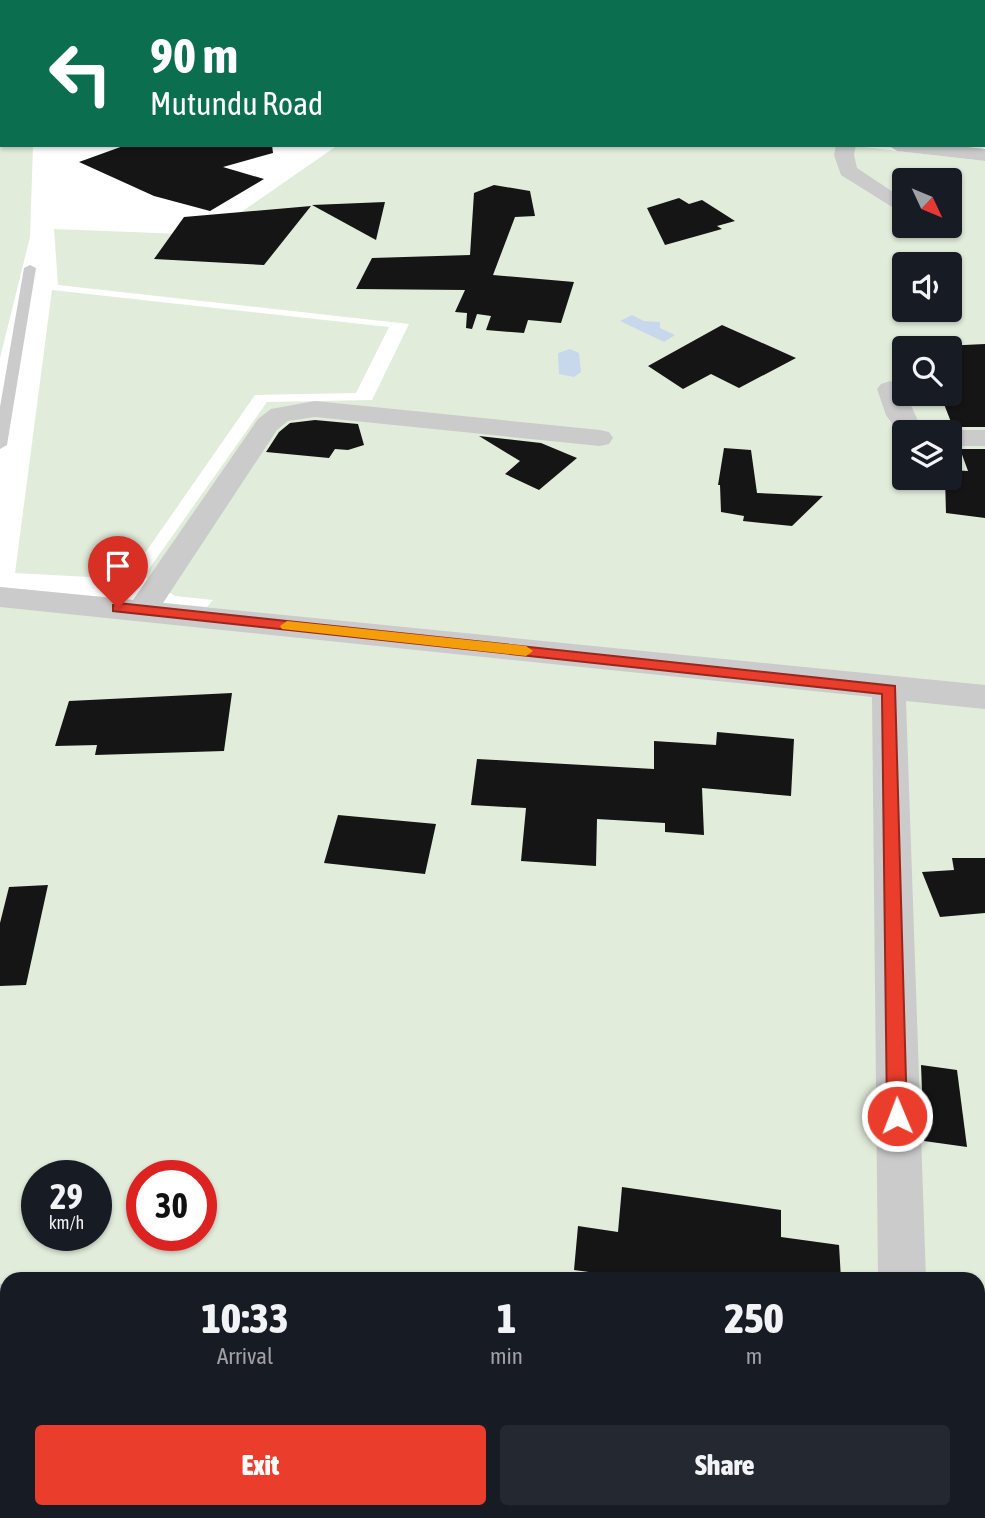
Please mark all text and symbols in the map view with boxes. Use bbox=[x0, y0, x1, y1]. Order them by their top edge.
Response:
text: 90 m bbox=[150, 27, 238, 83]
icon: left bbox=[35, 28, 126, 119]
text: Mutundu Road bbox=[150, 85, 323, 122]
north arrow bbox=[892, 168, 962, 238]
map controls bbox=[892, 168, 962, 490]
button: sound bbox=[892, 252, 962, 322]
button: search bbox=[892, 336, 962, 406]
button: layers bbox=[892, 420, 962, 490]
pin bbox=[88, 536, 148, 608]
icon: arrive bbox=[99, 547, 137, 585]
position arrow bbox=[860, 1079, 934, 1153]
speed limit sign: 30 bbox=[126, 1160, 217, 1251]
text: 29 bbox=[50, 1176, 83, 1216]
text: km/h bbox=[49, 1212, 84, 1233]
text: 10:33 bbox=[201, 1294, 289, 1342]
text: 1 bbox=[497, 1294, 516, 1342]
text: 250 bbox=[724, 1294, 784, 1342]
text: Arrival bbox=[217, 1343, 273, 1369]
text: min bbox=[490, 1343, 523, 1369]
text: m bbox=[746, 1343, 762, 1369]
button: Exit bbox=[35, 1425, 486, 1505]
button: Share bbox=[500, 1425, 950, 1505]

